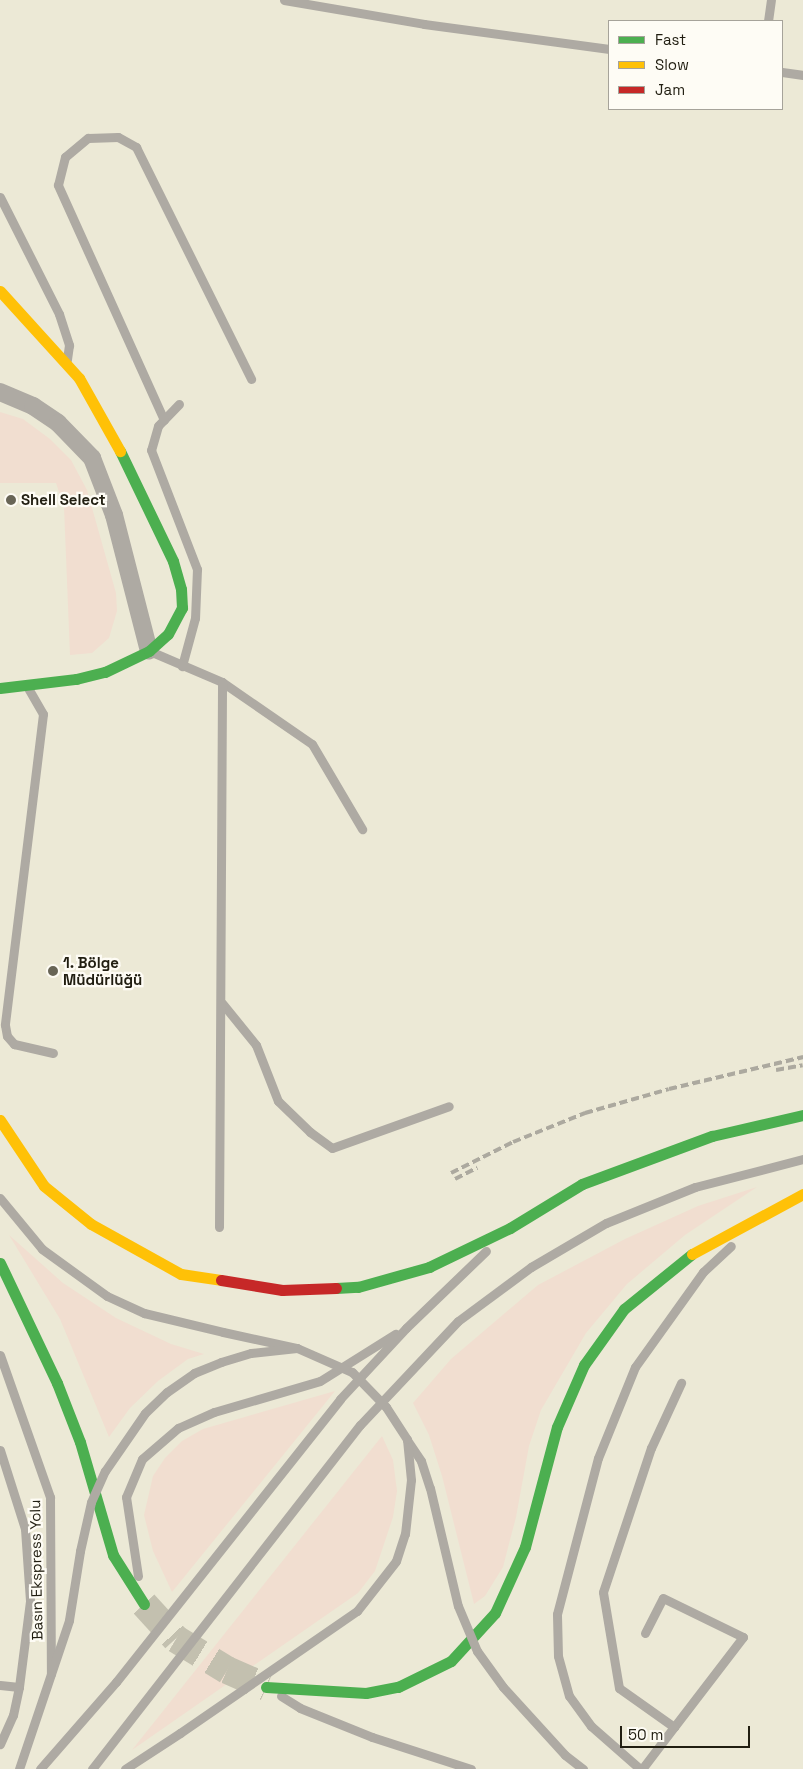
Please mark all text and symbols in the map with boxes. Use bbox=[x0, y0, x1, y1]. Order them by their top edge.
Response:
legend bbox=[608, 20, 783, 110]
text: Fast bbox=[655, 30, 686, 49]
text: Slow bbox=[655, 55, 689, 74]
text: Jam bbox=[655, 80, 685, 99]
place label: Shell Select bbox=[21, 491, 106, 509]
marker: Shell Select bbox=[5, 494, 17, 506]
place label: 1. Bölge Müdürlüğü bbox=[63, 953, 142, 988]
marker: 1. Bölge Müdürlüğü bbox=[47, 965, 59, 977]
street label: Basın Ekspress Yolu bbox=[26, 1499, 46, 1641]
scale bar bbox=[623, 1716, 753, 1748]
text: 50 m bbox=[628, 1725, 663, 1744]

